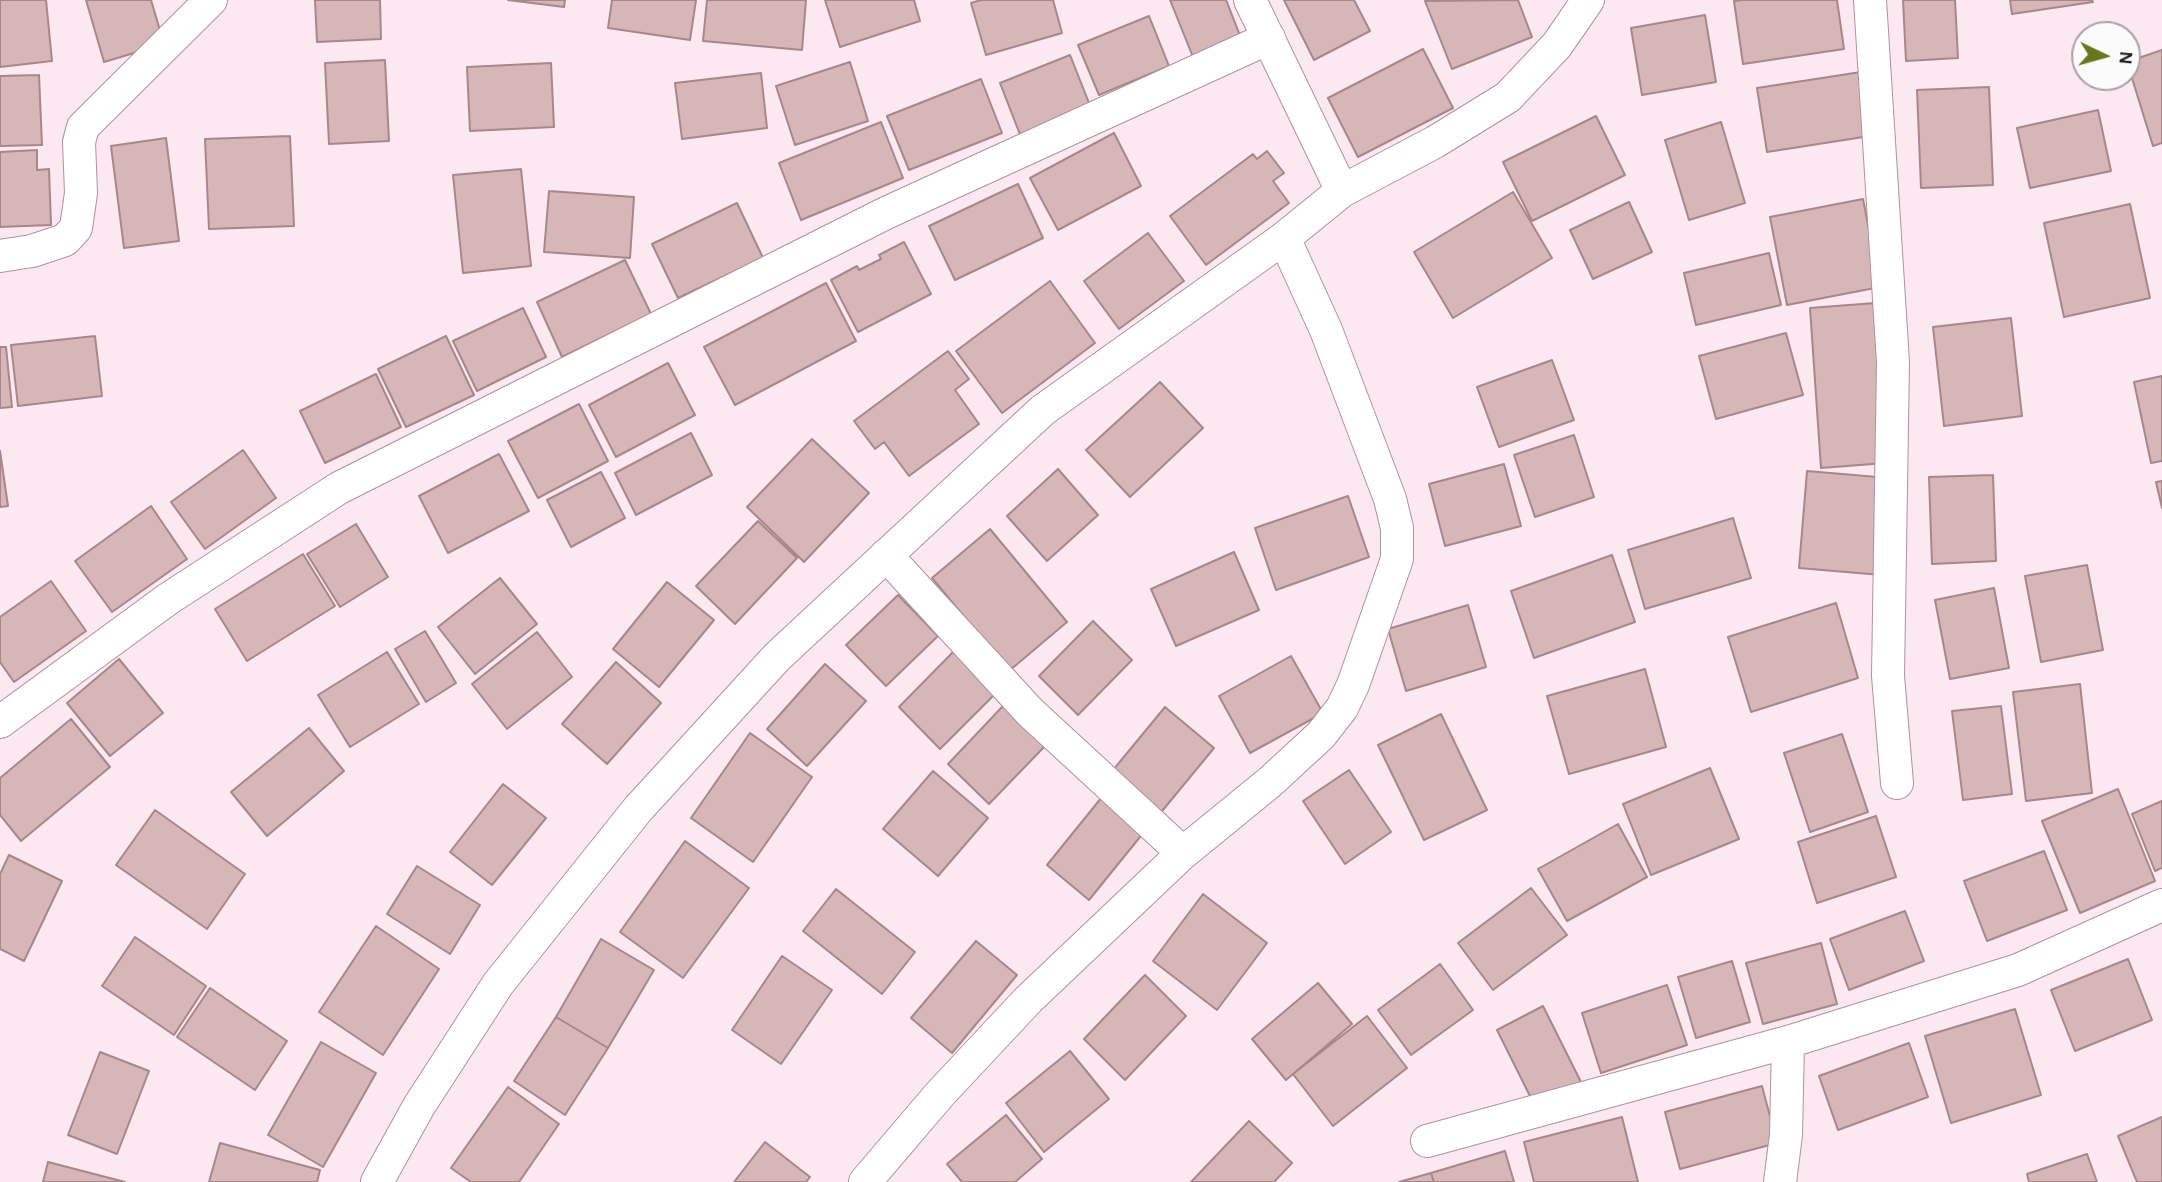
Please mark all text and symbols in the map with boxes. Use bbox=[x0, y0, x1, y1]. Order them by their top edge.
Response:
north arrow bbox=[2071, 21, 2141, 91]
text: N bbox=[2115, 50, 2135, 65]

